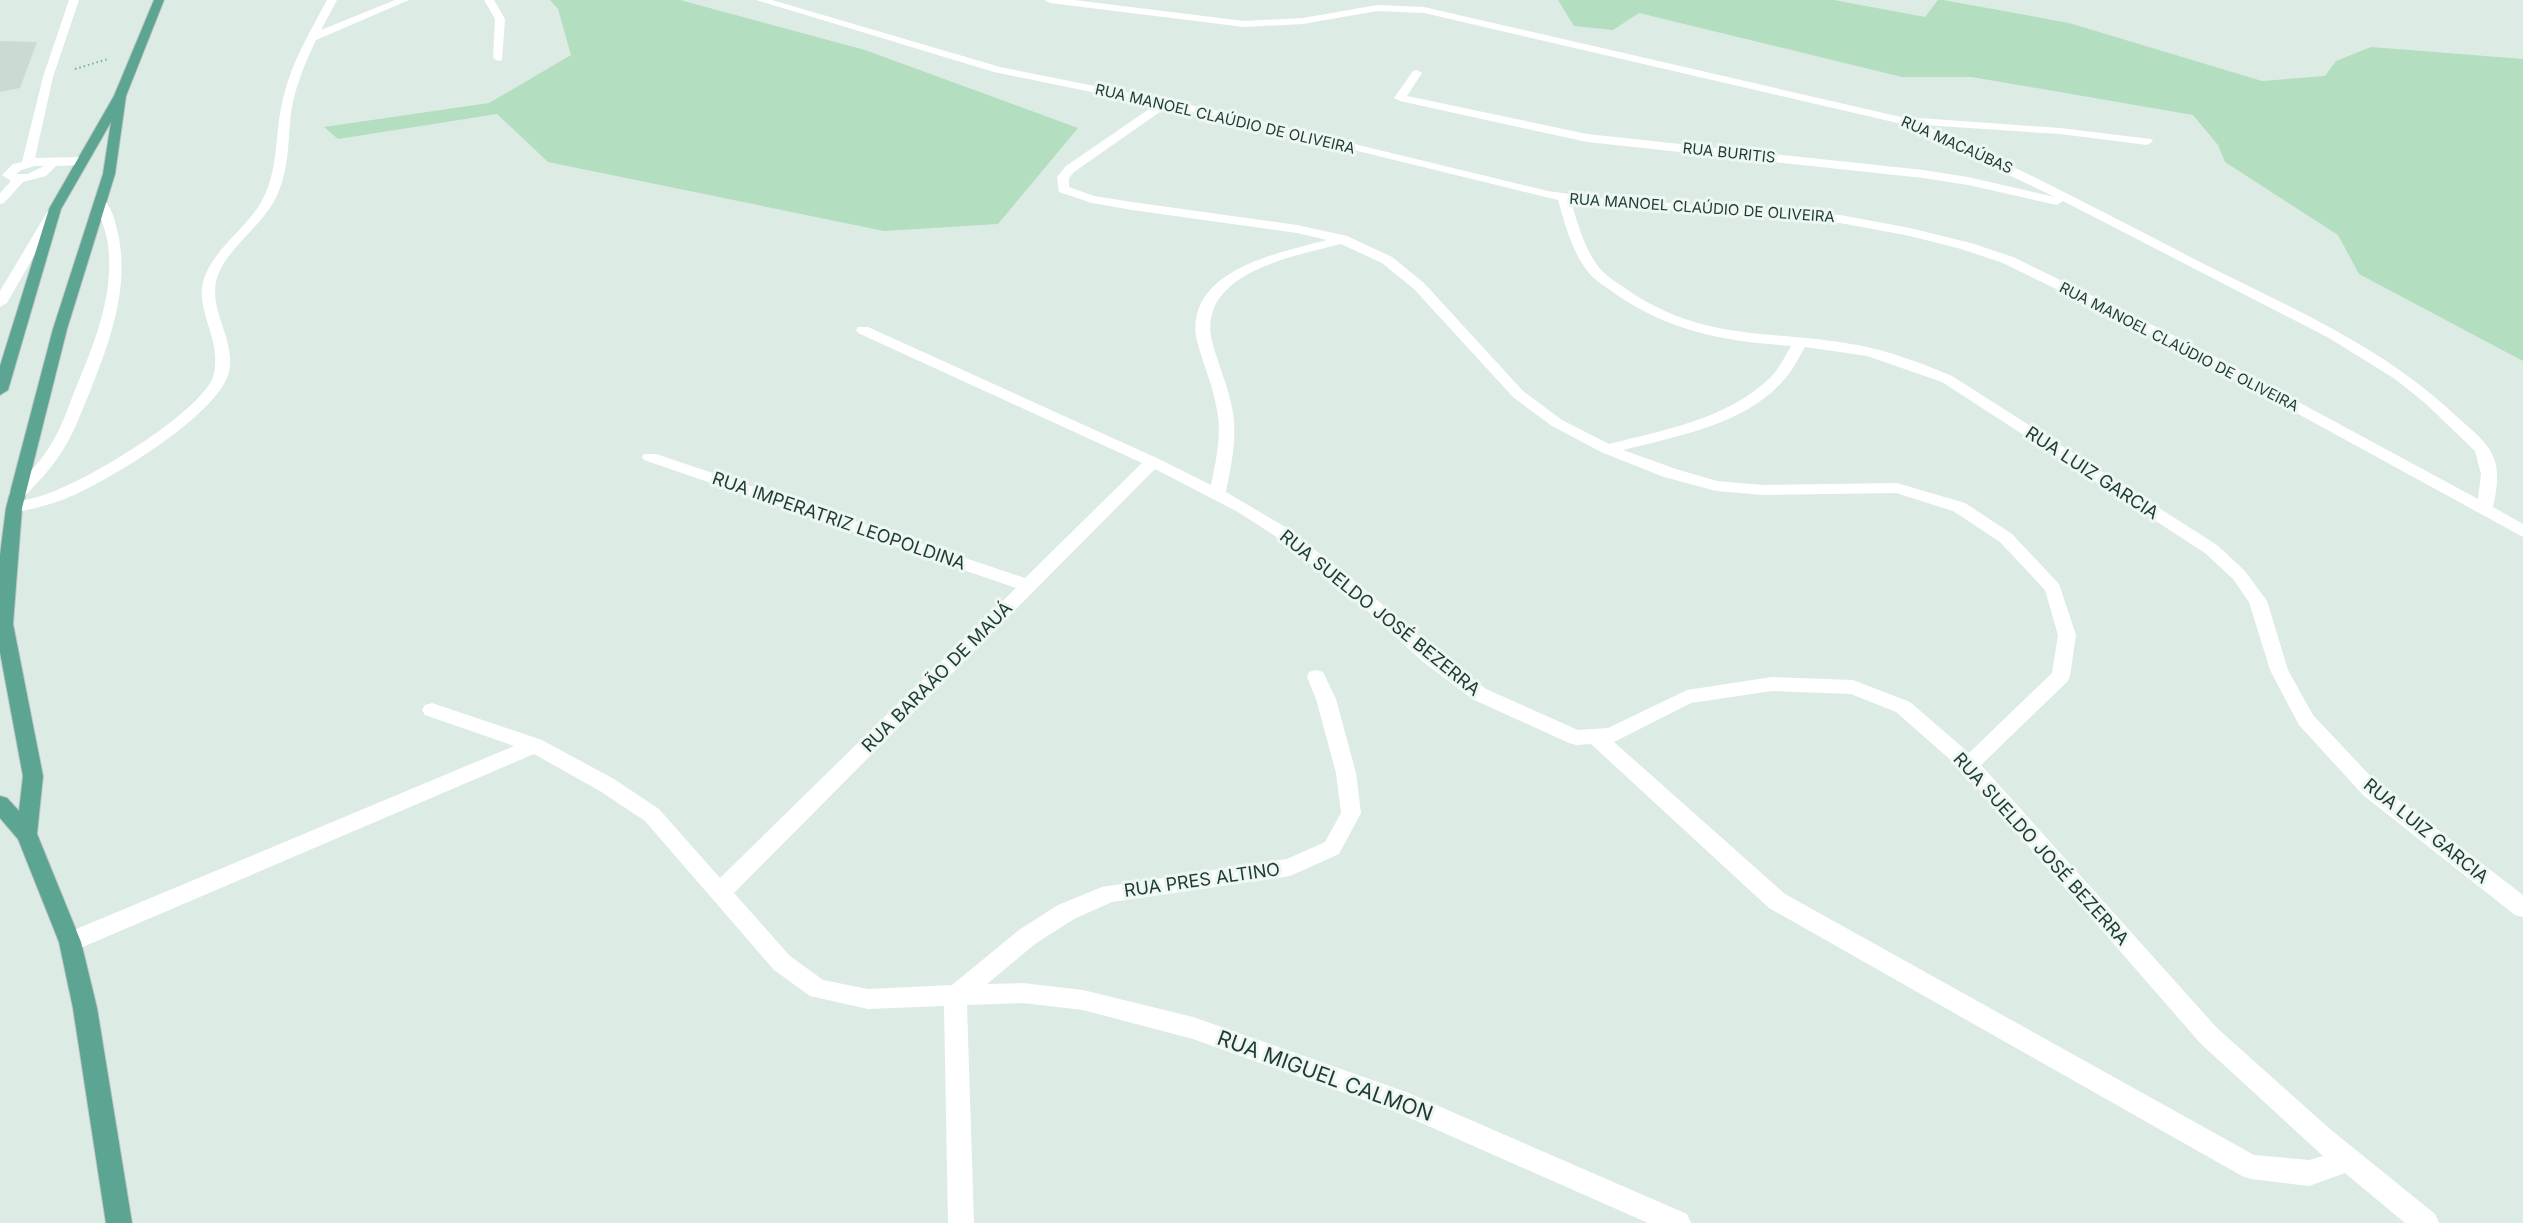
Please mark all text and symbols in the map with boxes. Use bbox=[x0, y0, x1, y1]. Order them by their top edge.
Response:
street label: RUA MANOEL CLAÚDIO DE OLIVEIRA bbox=[1093, 79, 1357, 158]
street label: RUA MACAÚBAS bbox=[1898, 111, 2016, 178]
street label: RUA BURITIS bbox=[1682, 138, 1776, 167]
street label: RUA MANOEL CLAÚDIO DE OLIVEIRA bbox=[1569, 189, 1835, 226]
street label: RUA MANOEL CLAÚDIO DE OLIVEIRA bbox=[2056, 278, 2302, 415]
street label: RUA LUIZ GARCIA bbox=[2022, 422, 2163, 523]
street label: RUA IMPERATRIZ LEOPOLDINA bbox=[710, 467, 969, 574]
street label: RUA SUELDO JOSÉ BEZERRA bbox=[1276, 524, 1485, 700]
street label: RUA BARAÃO DE MAUÁ bbox=[856, 596, 1016, 756]
street label: RUA SUELDO JOSÉ BEZERRA bbox=[1949, 747, 2134, 949]
street label: RUA LUIZ GARCIA bbox=[2360, 774, 2493, 887]
street label: RUA PRES ALTINO bbox=[1123, 858, 1281, 901]
street label: RUA MIGUEL CALMON bbox=[1214, 1025, 1436, 1126]

